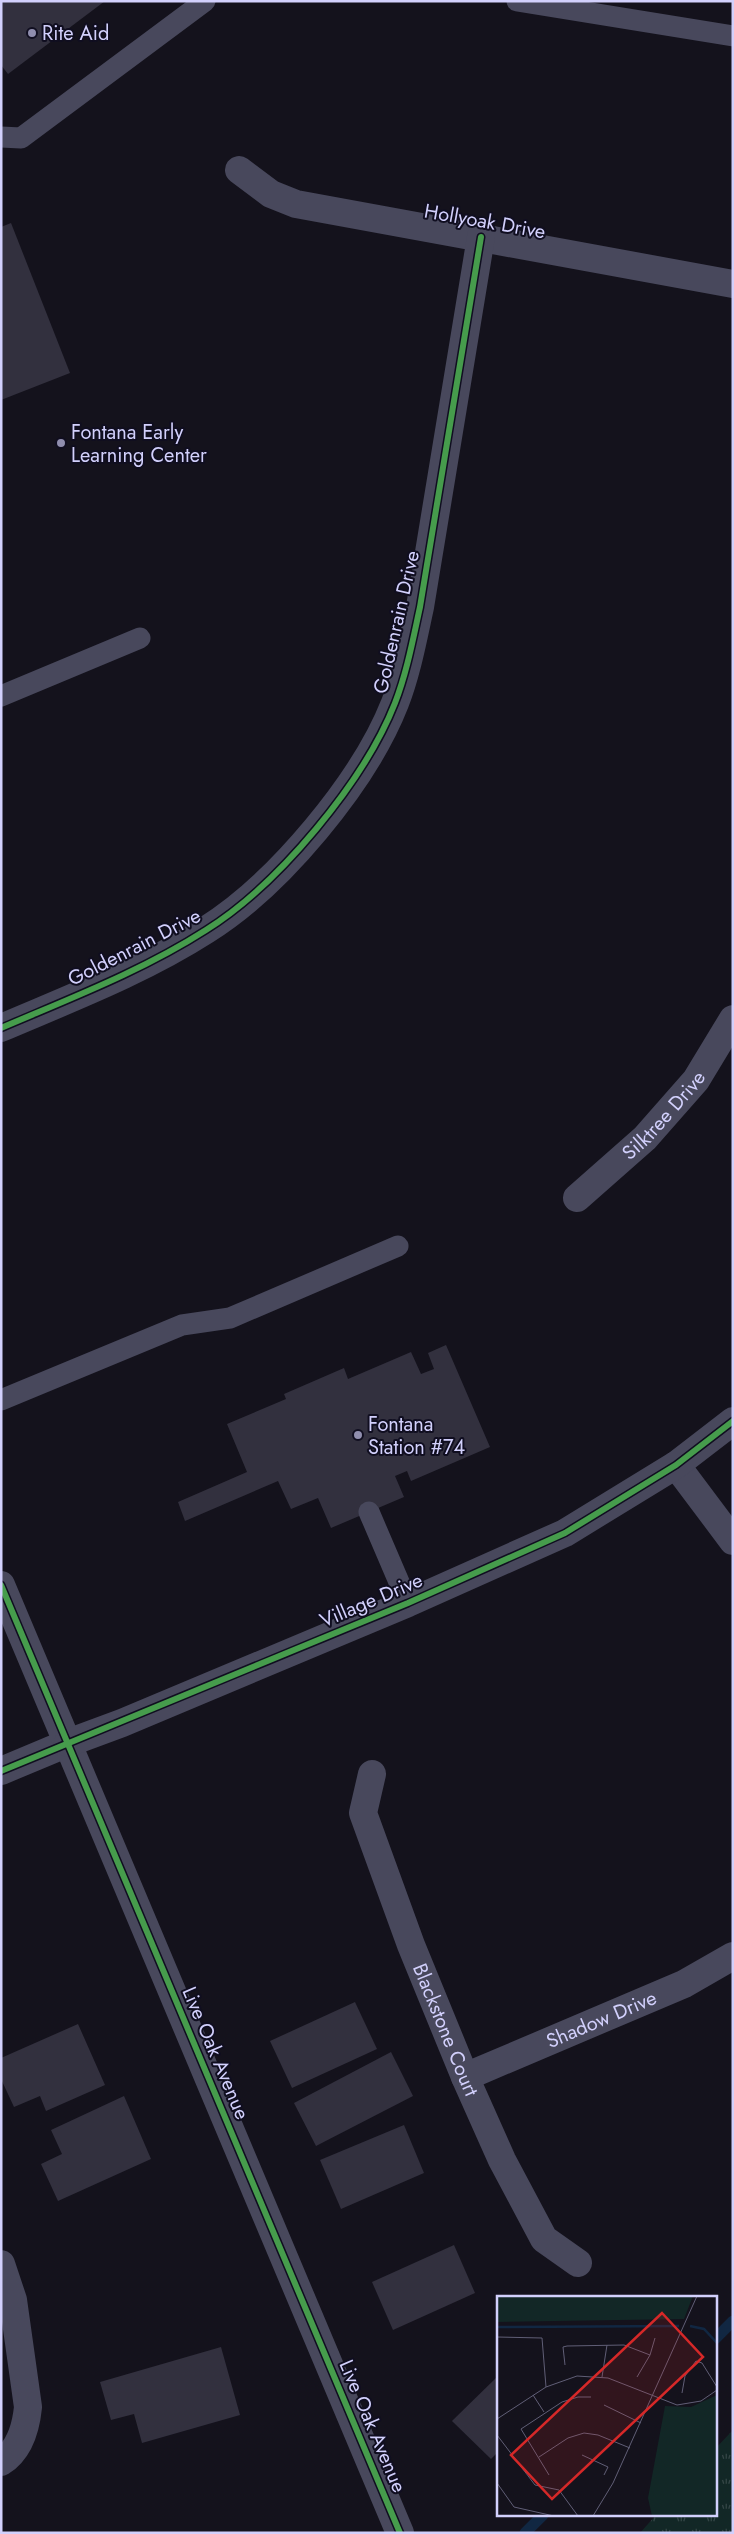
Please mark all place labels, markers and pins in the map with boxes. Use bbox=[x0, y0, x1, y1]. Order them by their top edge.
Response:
place label: Rite Aid bbox=[42, 19, 109, 48]
marker: Rite Aid bbox=[26, 27, 38, 39]
place label: Fontana Early Learning Center bbox=[71, 418, 207, 470]
marker: Fontana Early Learning Center bbox=[55, 437, 67, 449]
place label: Fontana Station #74 bbox=[368, 1410, 465, 1462]
marker: Fontana Station #74 bbox=[352, 1429, 364, 1441]

